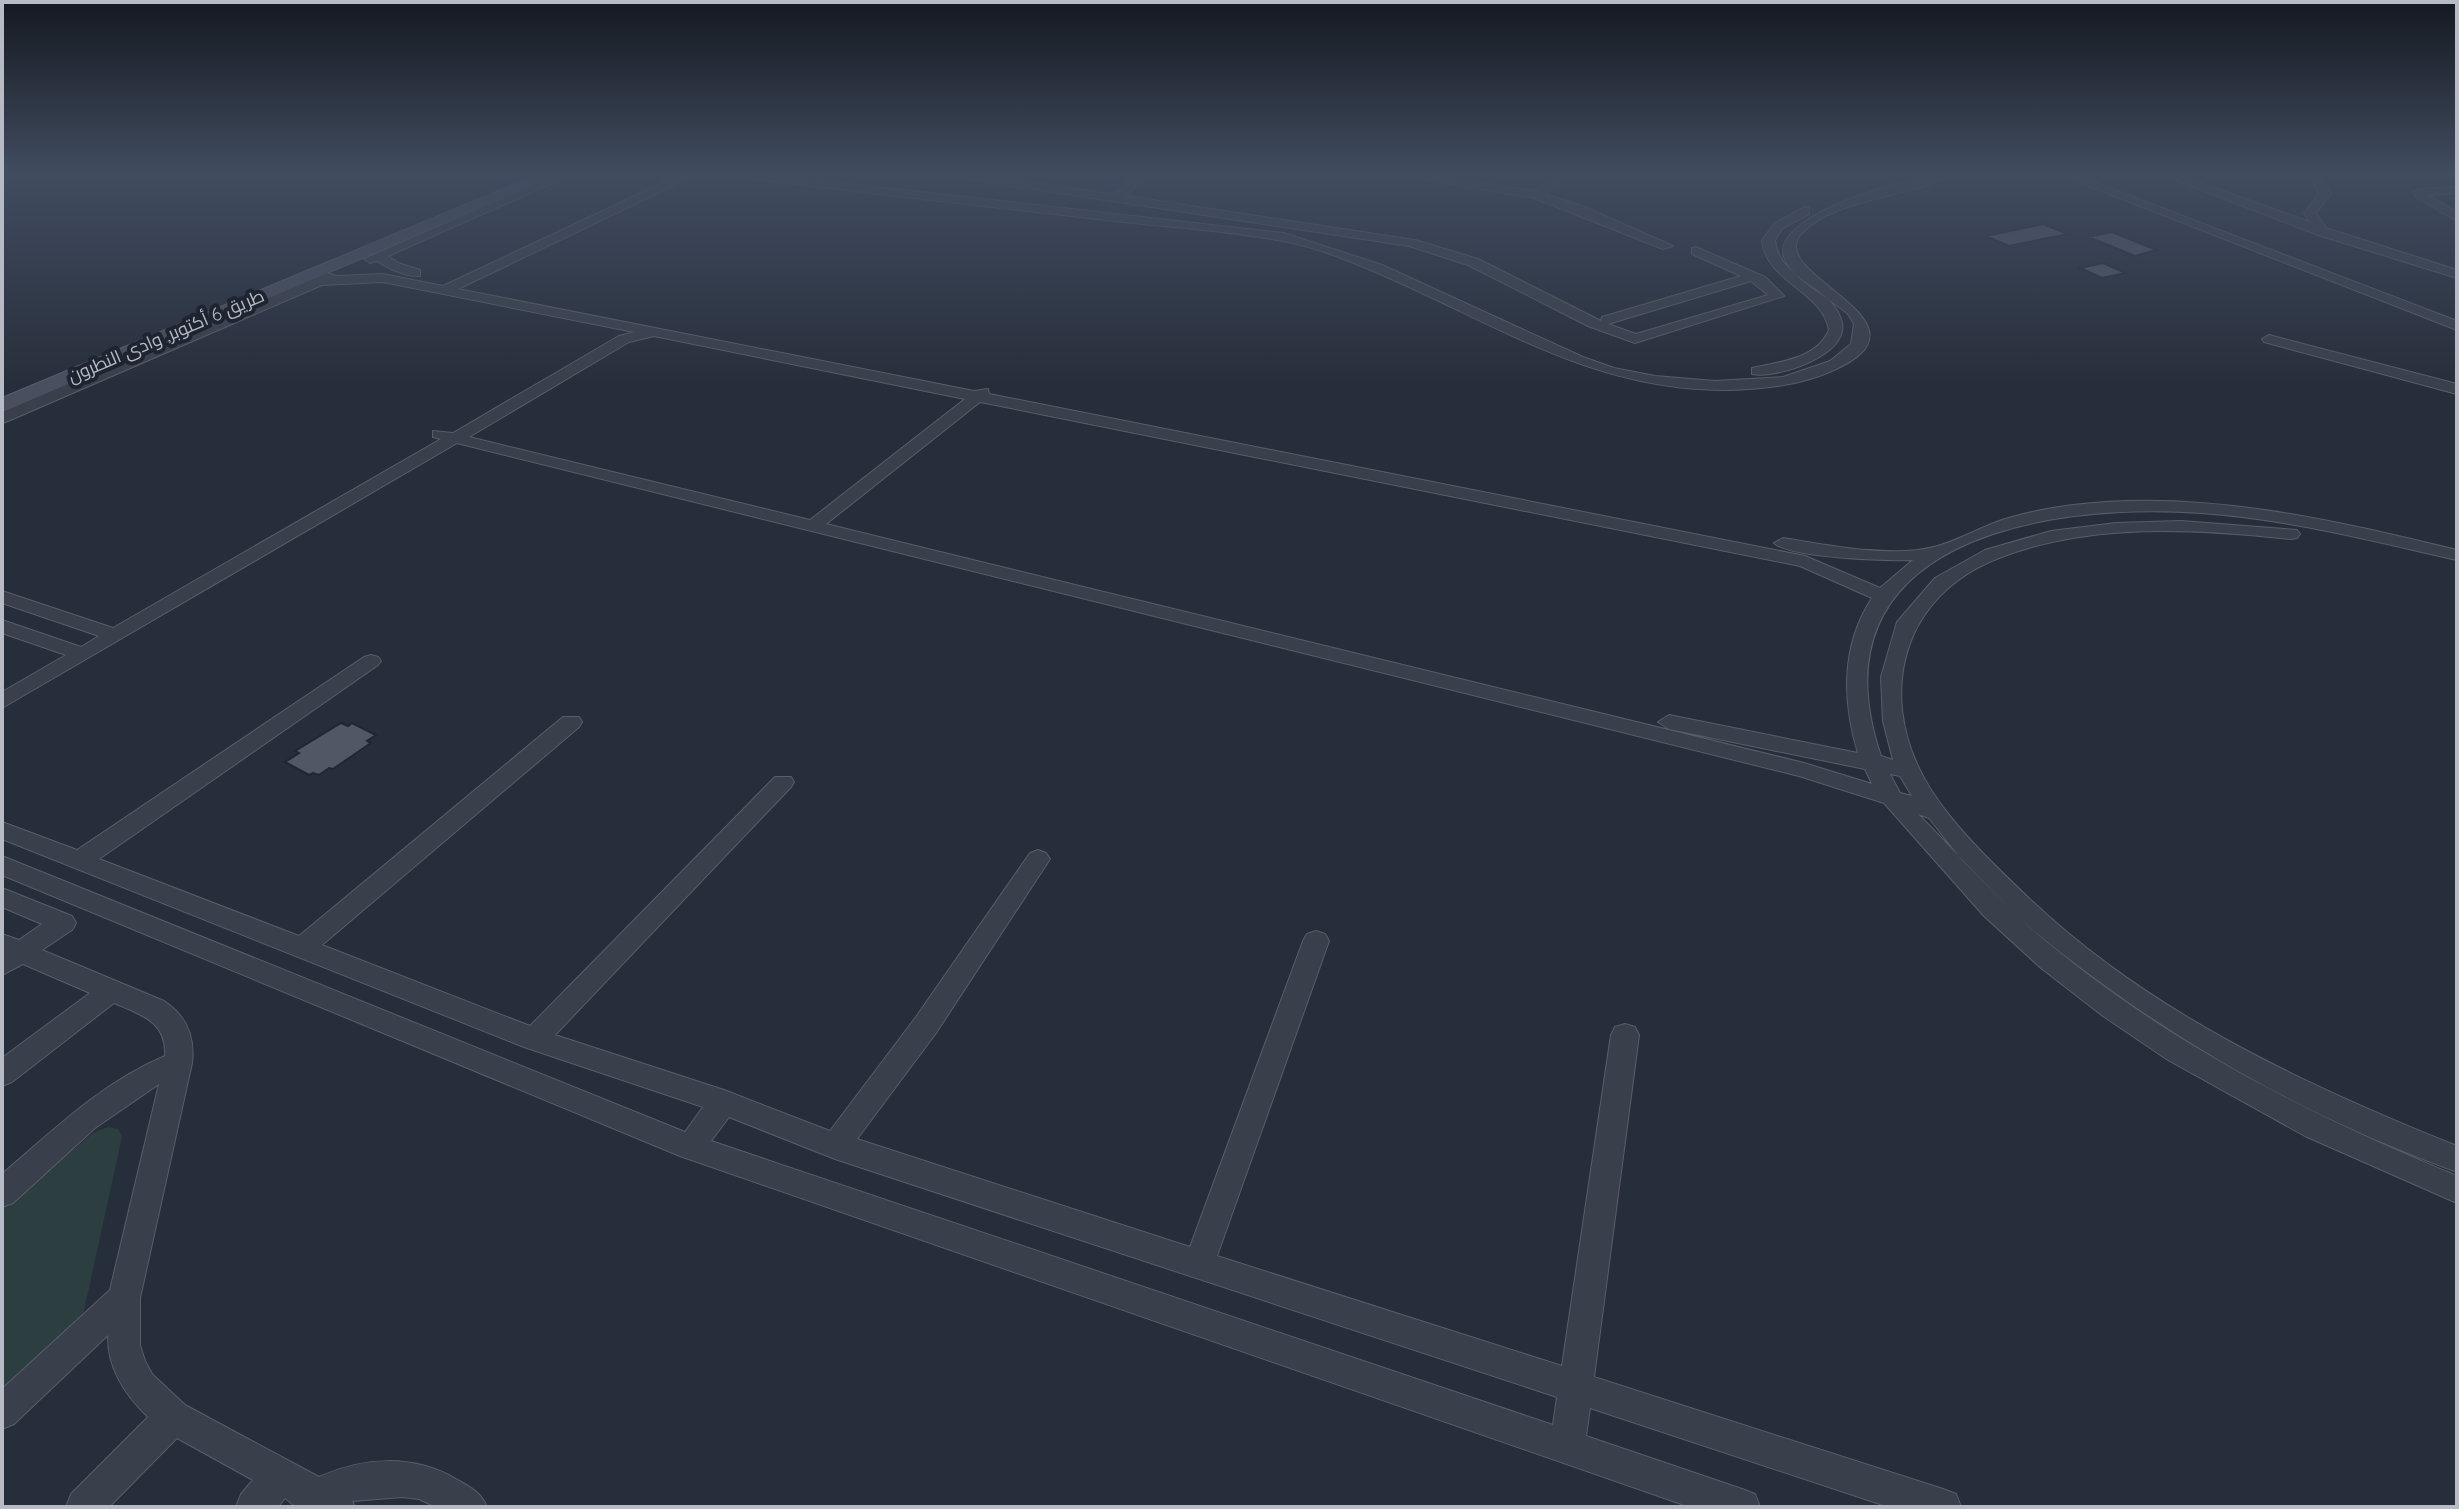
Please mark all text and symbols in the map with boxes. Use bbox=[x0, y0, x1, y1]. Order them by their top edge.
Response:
street label: طريق 6 أكتوبر, وادى النطرون bbox=[64, 284, 268, 388]

